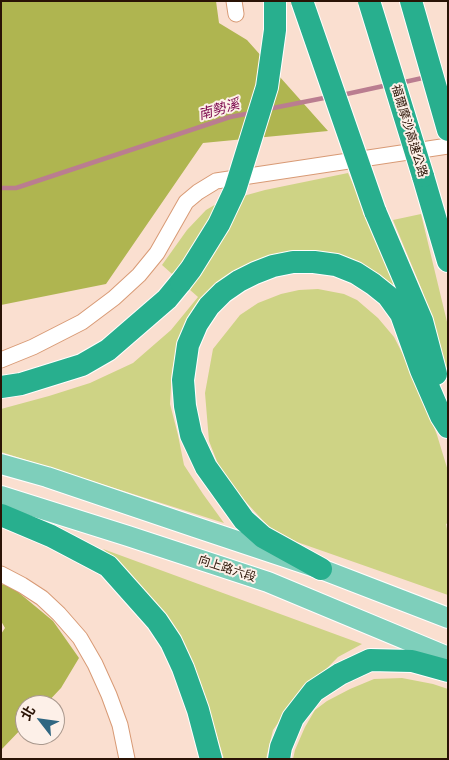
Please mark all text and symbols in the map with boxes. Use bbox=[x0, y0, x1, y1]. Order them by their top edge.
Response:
street label: 福爾摩沙高速公路 bbox=[388, 83, 430, 179]
water label: 南勢溪 bbox=[196, 96, 242, 124]
street label: 向上路六段 bbox=[196, 553, 258, 585]
north arrow bbox=[15, 695, 65, 745]
text: 北 bbox=[17, 703, 38, 723]

